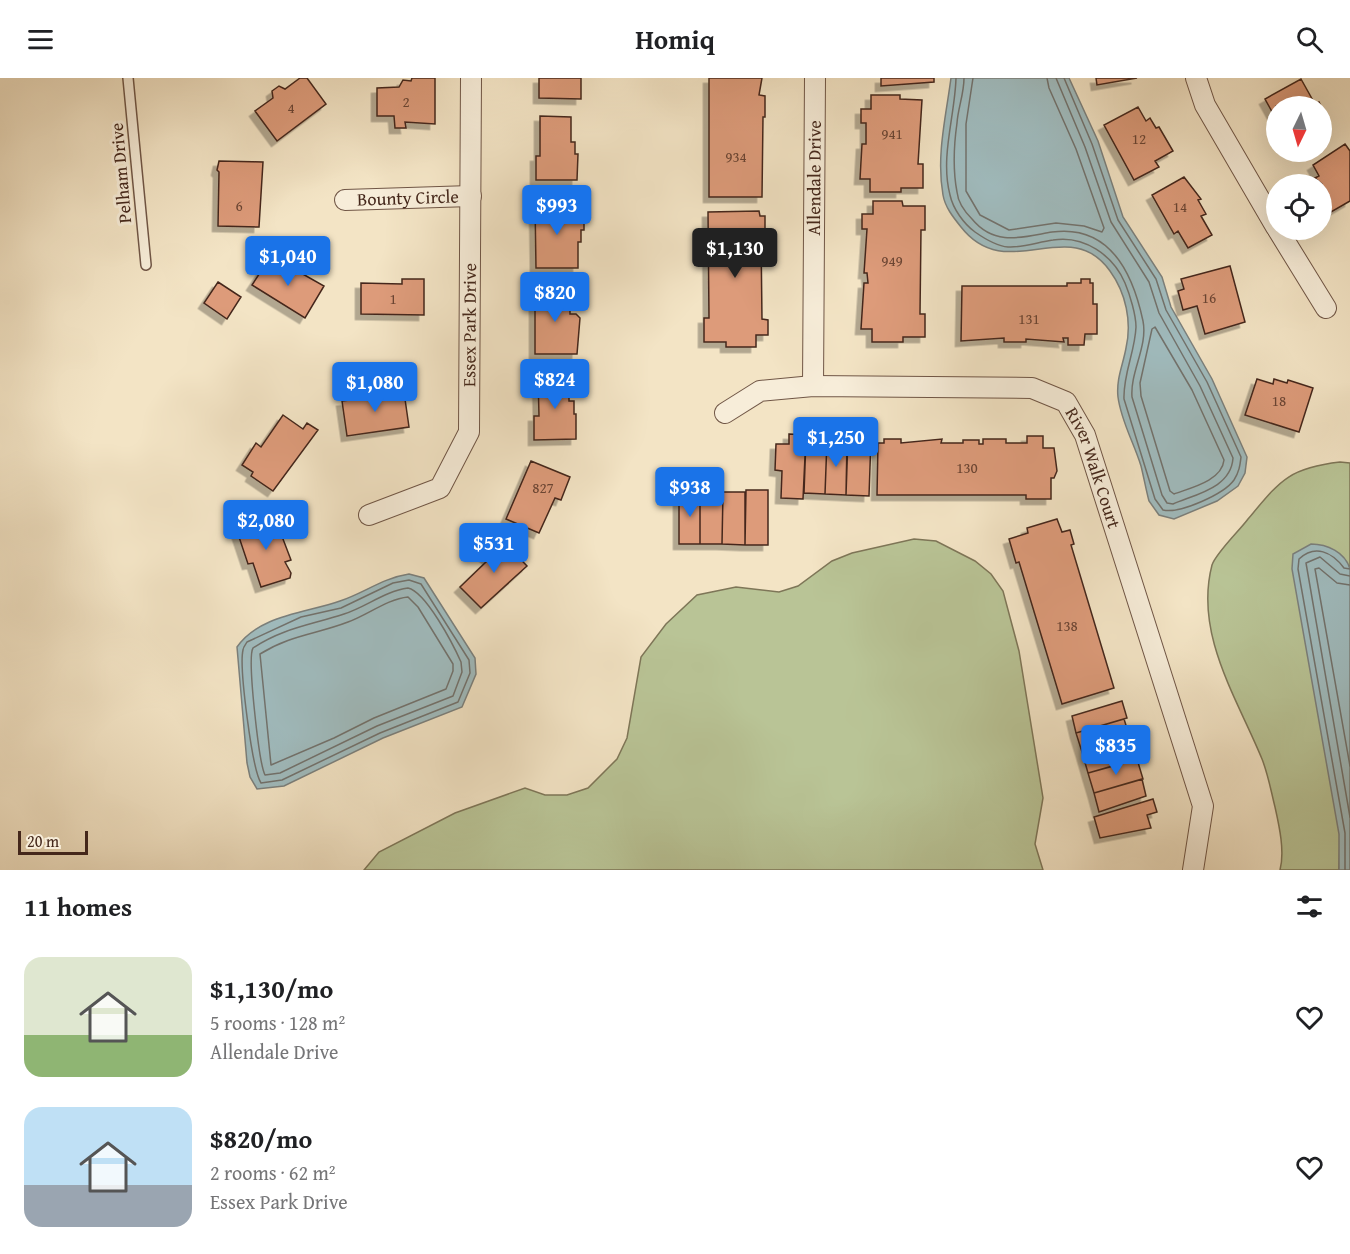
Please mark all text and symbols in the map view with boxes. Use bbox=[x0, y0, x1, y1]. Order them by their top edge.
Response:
text: Homiq bbox=[635, 19, 715, 59]
icon: menu bbox=[24, 23, 57, 56]
icon: search bbox=[1293, 23, 1326, 56]
house number: 2 bbox=[402, 91, 410, 112]
north arrow bbox=[1266, 96, 1332, 162]
map controls bbox=[1266, 96, 1332, 240]
house number: 4 bbox=[287, 97, 295, 118]
street label: Allendale Drive bbox=[800, 120, 828, 236]
street label: Pelham Drive bbox=[103, 122, 138, 224]
house number: 941 bbox=[881, 123, 903, 144]
house number: 12 bbox=[1132, 128, 1146, 149]
house number: 934 bbox=[725, 146, 747, 167]
button: locate bbox=[1266, 174, 1332, 240]
street label: Bounty Circle bbox=[357, 182, 459, 213]
pin: $993 bbox=[521, 185, 593, 236]
text: $993 bbox=[536, 190, 578, 219]
house number: 6 bbox=[235, 195, 243, 216]
house number: 14 bbox=[1173, 196, 1187, 217]
pin: $1,130 bbox=[686, 228, 784, 279]
text: $1,130 bbox=[706, 233, 764, 262]
pin: $1,040 bbox=[239, 236, 337, 287]
text: $1,040 bbox=[259, 241, 317, 270]
house number: 949 bbox=[881, 250, 903, 271]
street label: Essex Park Drive bbox=[455, 263, 483, 387]
pin: $820 bbox=[519, 272, 591, 323]
text: $820 bbox=[534, 277, 576, 306]
house number: 16 bbox=[1202, 287, 1216, 308]
house number: 1 bbox=[389, 288, 397, 309]
house number: 131 bbox=[1018, 308, 1040, 329]
pin: $824 bbox=[519, 359, 591, 410]
pin: $1,080 bbox=[326, 362, 424, 413]
text: $824 bbox=[534, 364, 576, 393]
text: $1,080 bbox=[346, 367, 404, 396]
house number: 18 bbox=[1272, 390, 1286, 411]
street label: River Walk Court bbox=[1059, 402, 1128, 532]
pin: $1,250 bbox=[787, 417, 885, 468]
text: $1,250 bbox=[807, 422, 865, 451]
house number: 130 bbox=[956, 457, 978, 478]
pin: $938 bbox=[654, 467, 726, 518]
text: $938 bbox=[669, 472, 711, 501]
house number: 827 bbox=[532, 477, 554, 498]
pin: $2,080 bbox=[217, 500, 315, 551]
text: $2,080 bbox=[237, 505, 295, 534]
pin: $531 bbox=[458, 523, 530, 574]
text: $531 bbox=[473, 528, 515, 557]
house number: 138 bbox=[1056, 615, 1078, 636]
pin: $835 bbox=[1080, 725, 1152, 776]
text: $835 bbox=[1095, 730, 1137, 759]
scale bar bbox=[18, 828, 88, 856]
text: 20 m bbox=[27, 829, 59, 853]
text: 11 homes bbox=[24, 887, 132, 926]
icon: filters bbox=[1293, 890, 1326, 923]
text: $1,130/mo bbox=[210, 969, 333, 1008]
icon: home bbox=[72, 981, 144, 1053]
icon: heart bbox=[1293, 1001, 1326, 1034]
text: 5 rooms · 128 m² bbox=[210, 1008, 345, 1037]
text: Allendale Drive bbox=[210, 1037, 338, 1066]
text: $820/mo bbox=[210, 1119, 312, 1158]
icon: home bbox=[72, 1131, 144, 1203]
icon: heart bbox=[1293, 1151, 1326, 1184]
text: 2 rooms · 62 m² bbox=[210, 1158, 336, 1187]
text: Essex Park Drive bbox=[210, 1187, 348, 1216]

